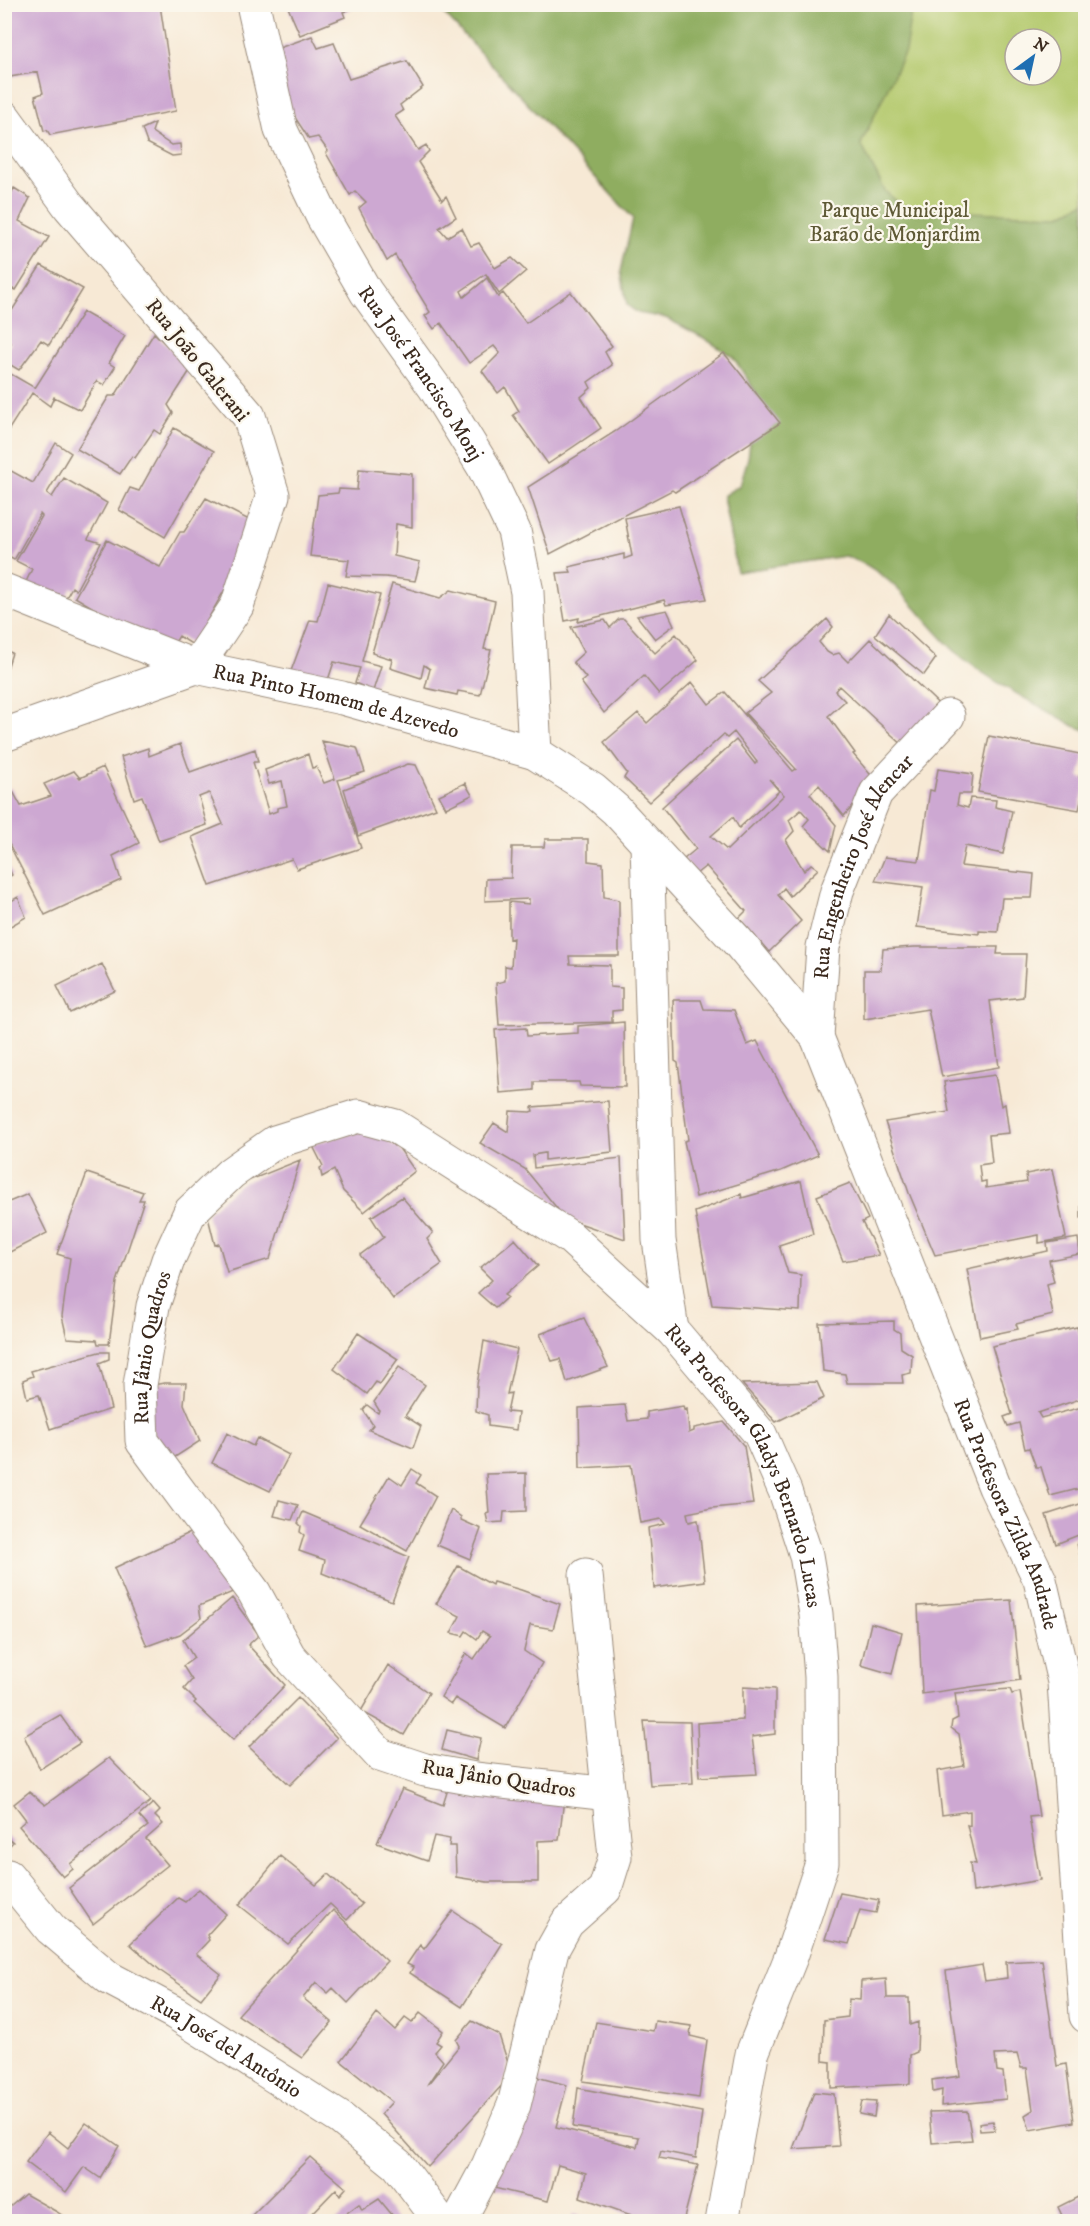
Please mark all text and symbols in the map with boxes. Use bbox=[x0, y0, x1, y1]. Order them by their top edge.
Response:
north arrow bbox=[1003, 27, 1063, 87]
text: N bbox=[1030, 33, 1052, 57]
park label: Parque Municipal Barão de Monjardim bbox=[810, 198, 981, 248]
street label: Rua José Francisco Monj bbox=[352, 281, 488, 466]
street label: Rua João Galerani bbox=[140, 294, 255, 427]
street label: Rua Pinto Homem de Azevedo bbox=[210, 659, 462, 745]
street label: Rua Engenheiro José Alencar bbox=[809, 749, 920, 980]
street label: Rua Jânio Quadros bbox=[128, 1268, 178, 1425]
street label: Rua Professora Gladys Bernardo Lucas bbox=[658, 1319, 827, 1610]
street label: Rua Professora Zilda Andrade bbox=[947, 1395, 1063, 1633]
street label: Rua Jânio Quadros bbox=[420, 1754, 578, 1804]
street label: Rua José del Antônio bbox=[146, 1990, 306, 2104]

